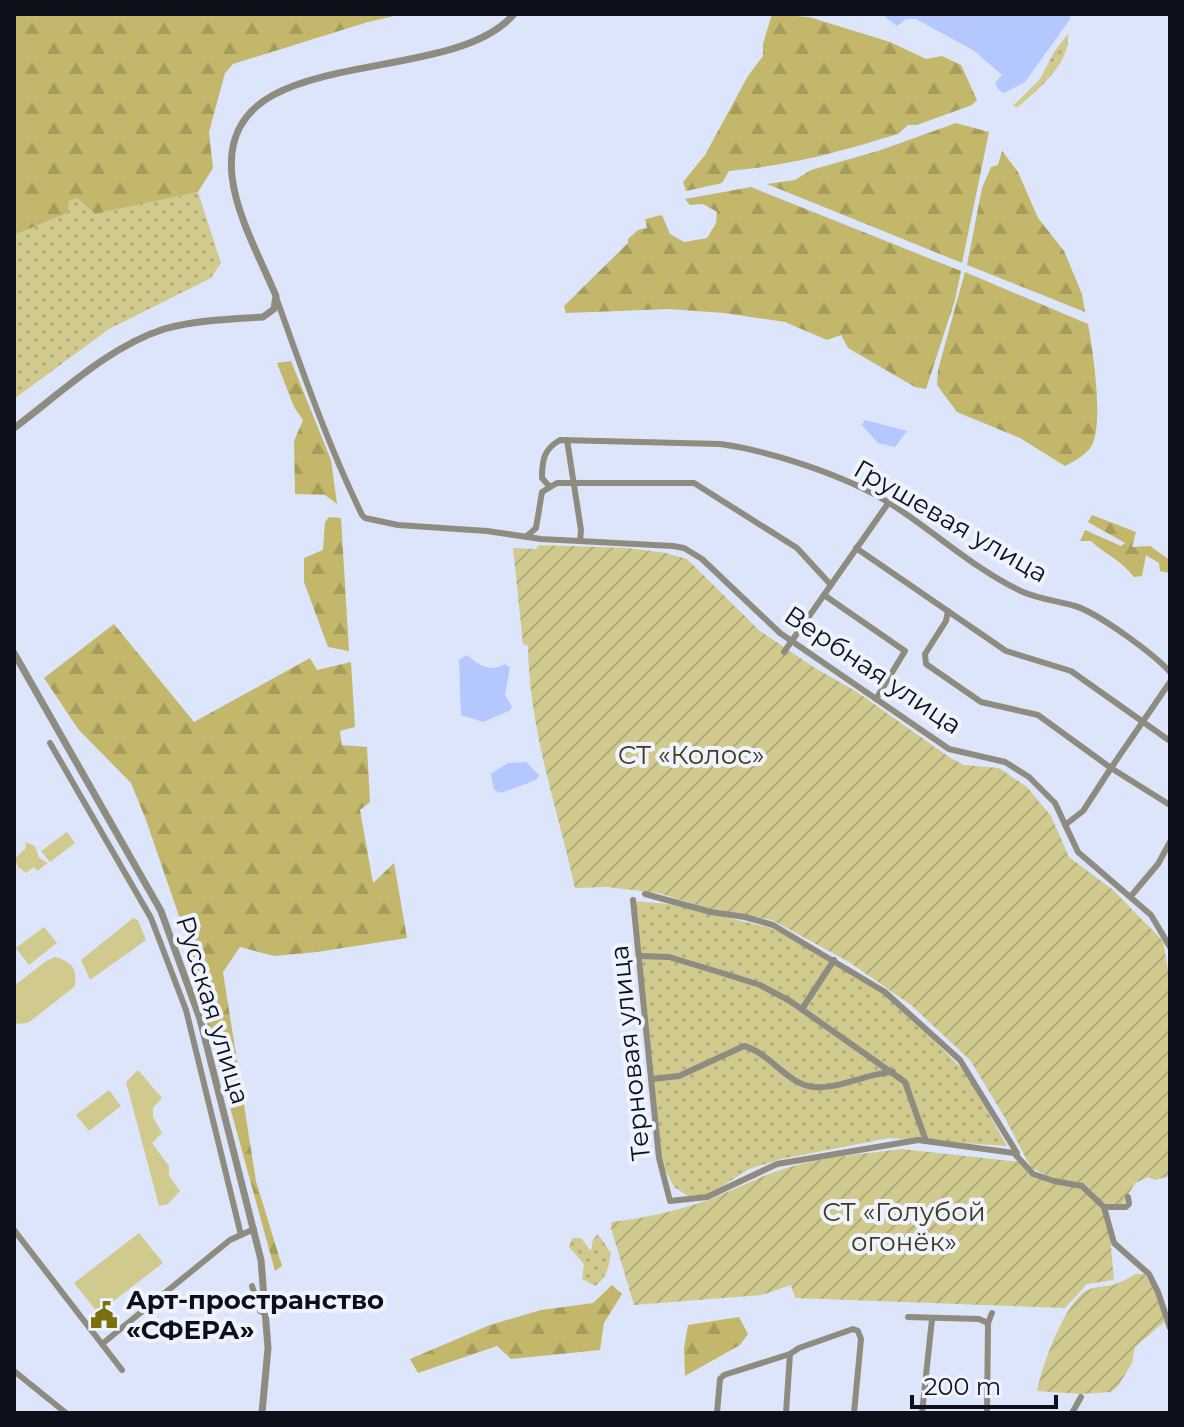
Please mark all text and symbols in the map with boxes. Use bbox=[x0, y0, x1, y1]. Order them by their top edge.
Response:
street label: Грушевая улица bbox=[848, 452, 1054, 590]
street label: Вербная улица bbox=[778, 599, 968, 741]
park label: СТ «Колос» bbox=[618, 739, 764, 771]
street label: Русская улица bbox=[169, 912, 257, 1108]
street label: Терновая улица bbox=[603, 944, 657, 1162]
park label: СТ «Голубой огонёк» bbox=[822, 1196, 986, 1258]
place label: Арт-пространство «СФЕРА» bbox=[126, 1284, 384, 1346]
public building icon: Арт-пространство «СФЕРА» bbox=[89, 1300, 119, 1330]
scale bar bbox=[912, 1359, 1056, 1409]
text: 200 m bbox=[924, 1372, 1001, 1401]

